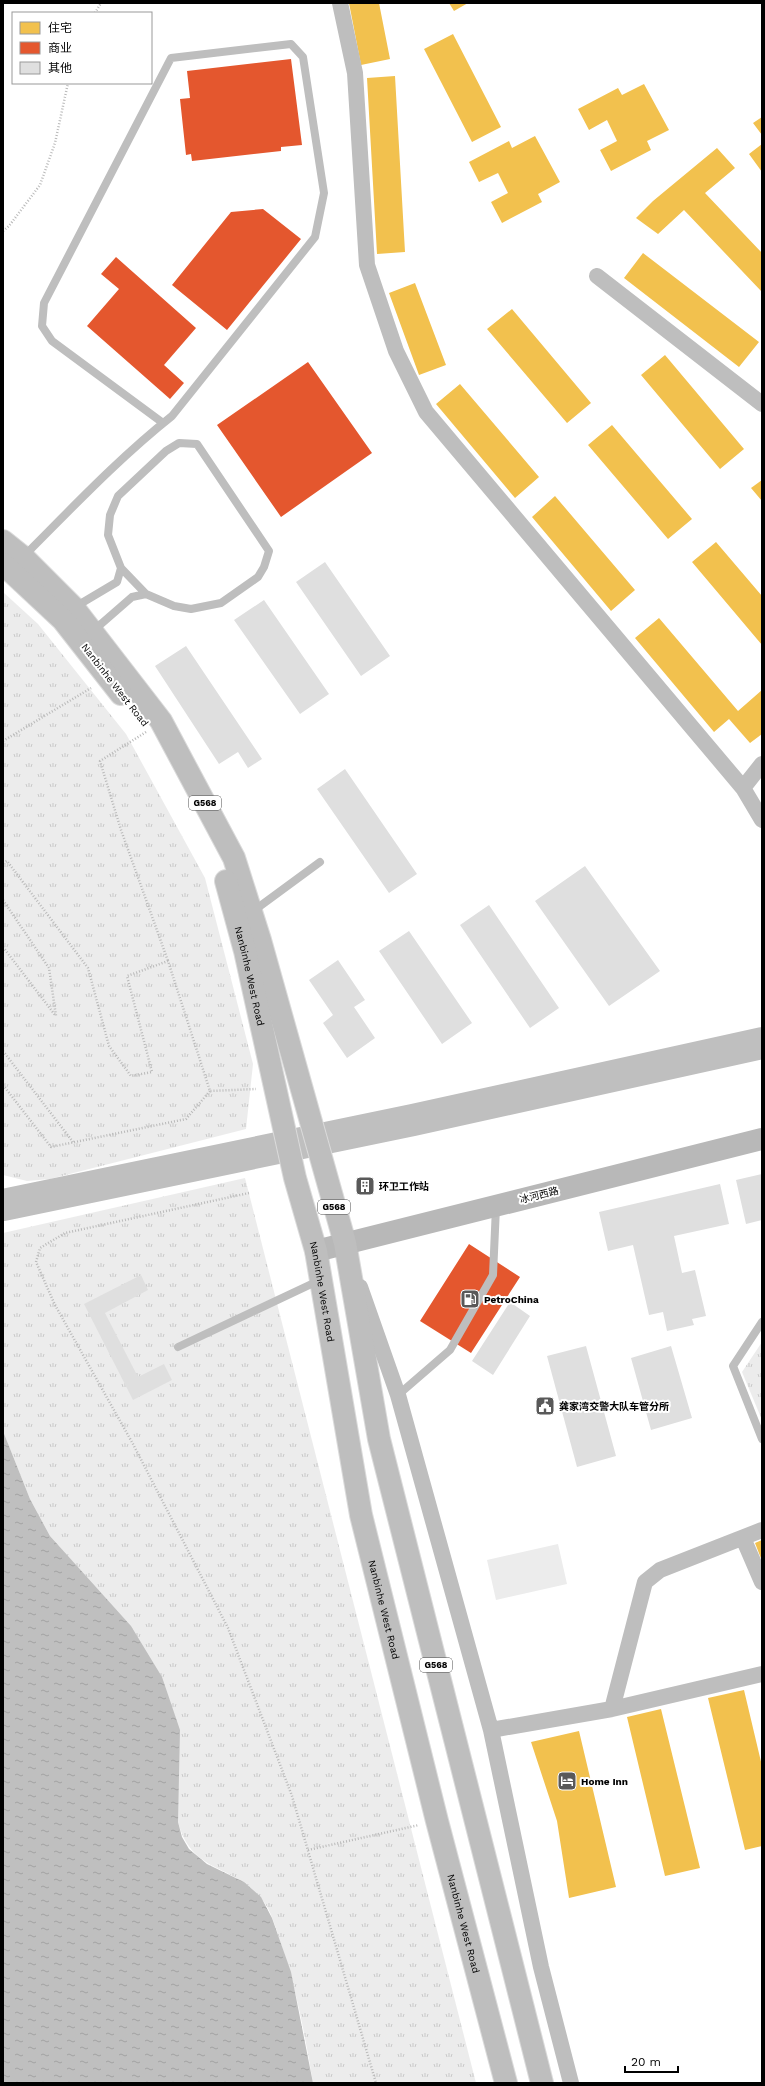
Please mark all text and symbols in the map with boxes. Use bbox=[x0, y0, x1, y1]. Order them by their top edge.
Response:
legend bbox=[12, 12, 152, 84]
text: 住宅 bbox=[48, 21, 72, 35]
text: 商业 bbox=[48, 41, 72, 55]
text: 其他 bbox=[48, 61, 72, 75]
street label: Nanbinhe West Road bbox=[79, 642, 151, 728]
road number: G568 bbox=[189, 796, 221, 810]
street label: Nanbinhe West Road bbox=[233, 925, 267, 1027]
building icon: 环卫工作站 bbox=[354, 1175, 376, 1197]
place label: 环卫工作站 bbox=[379, 1181, 429, 1192]
street label: 冰河西路 bbox=[518, 1185, 560, 1205]
road number: G568 bbox=[318, 1200, 350, 1214]
street label: Nanbinhe West Road bbox=[308, 1240, 337, 1343]
fuel station icon: PetroChina bbox=[459, 1288, 481, 1310]
place label: PetroChina bbox=[484, 1294, 539, 1305]
public building icon: 龚家湾交警大队车管分所 bbox=[534, 1395, 556, 1417]
place label: 龚家湾交警大队车管分所 bbox=[559, 1400, 669, 1412]
street label: Nanbinhe West Road bbox=[367, 1559, 402, 1660]
road number: G568 bbox=[420, 1658, 452, 1672]
hotel icon: Home Inn bbox=[556, 1770, 578, 1792]
place label: Home Inn bbox=[581, 1776, 628, 1787]
street label: Nanbinhe West Road bbox=[446, 1873, 482, 1974]
scale bar bbox=[625, 2048, 678, 2074]
text: 20 m bbox=[631, 2055, 661, 2069]

